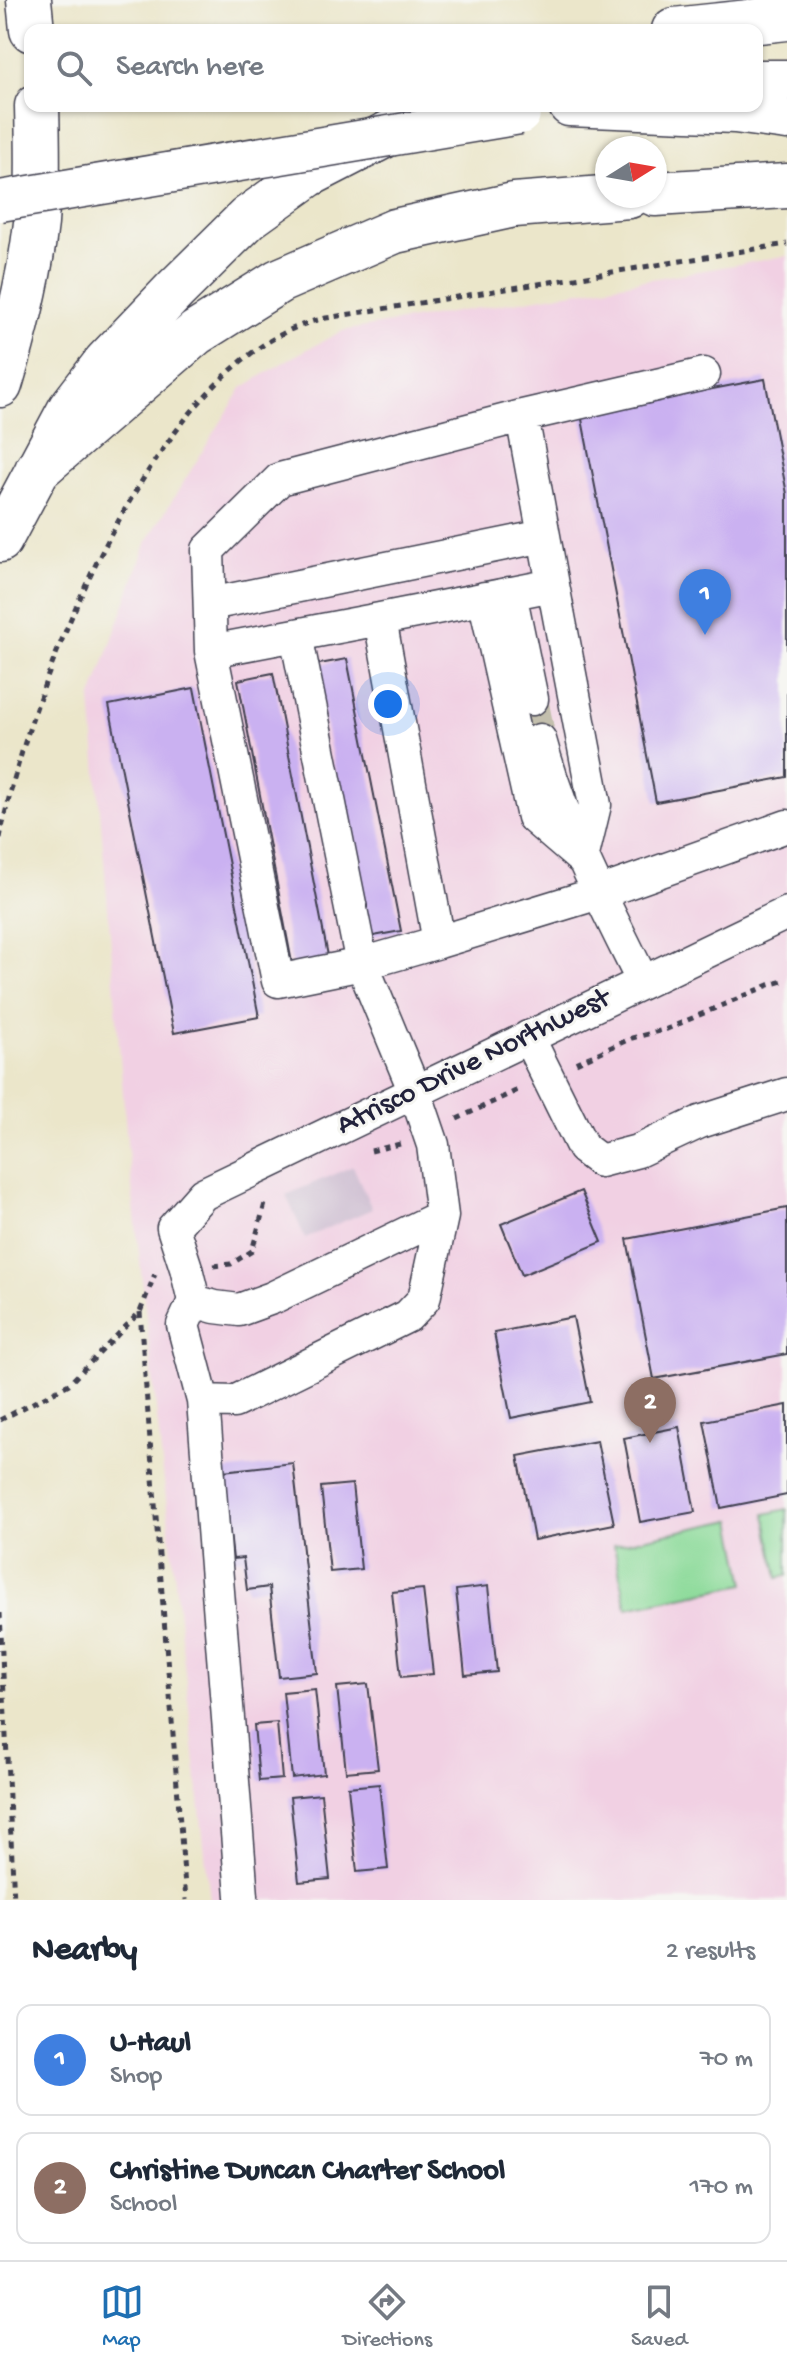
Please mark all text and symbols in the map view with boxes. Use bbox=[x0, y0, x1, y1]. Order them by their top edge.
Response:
search box bbox=[24, 24, 763, 112]
icon: search bbox=[52, 46, 96, 90]
text: Search here bbox=[116, 51, 264, 86]
north arrow bbox=[595, 136, 667, 208]
pin: 1 bbox=[679, 569, 731, 635]
your location bbox=[368, 684, 408, 724]
street label: Atrisco Drive Northwest bbox=[332, 980, 619, 1144]
pin: 2 bbox=[624, 1377, 676, 1443]
text: Nearby bbox=[32, 1932, 137, 1972]
text: 2 results bbox=[666, 1937, 755, 1968]
text: U-Haul bbox=[110, 2027, 191, 2062]
text: 1 bbox=[55, 2045, 65, 2076]
text: 70 m bbox=[700, 2045, 753, 2076]
text: Shop bbox=[110, 2062, 162, 2093]
text: Christine Duncan Charter School bbox=[110, 2155, 505, 2190]
text: 2 bbox=[54, 2173, 66, 2204]
text: 170 m bbox=[690, 2173, 753, 2204]
text: School bbox=[110, 2190, 178, 2221]
tab: Map bbox=[100, 2280, 144, 2354]
tab: Directions bbox=[343, 2280, 432, 2354]
tab: Saved bbox=[631, 2280, 687, 2354]

